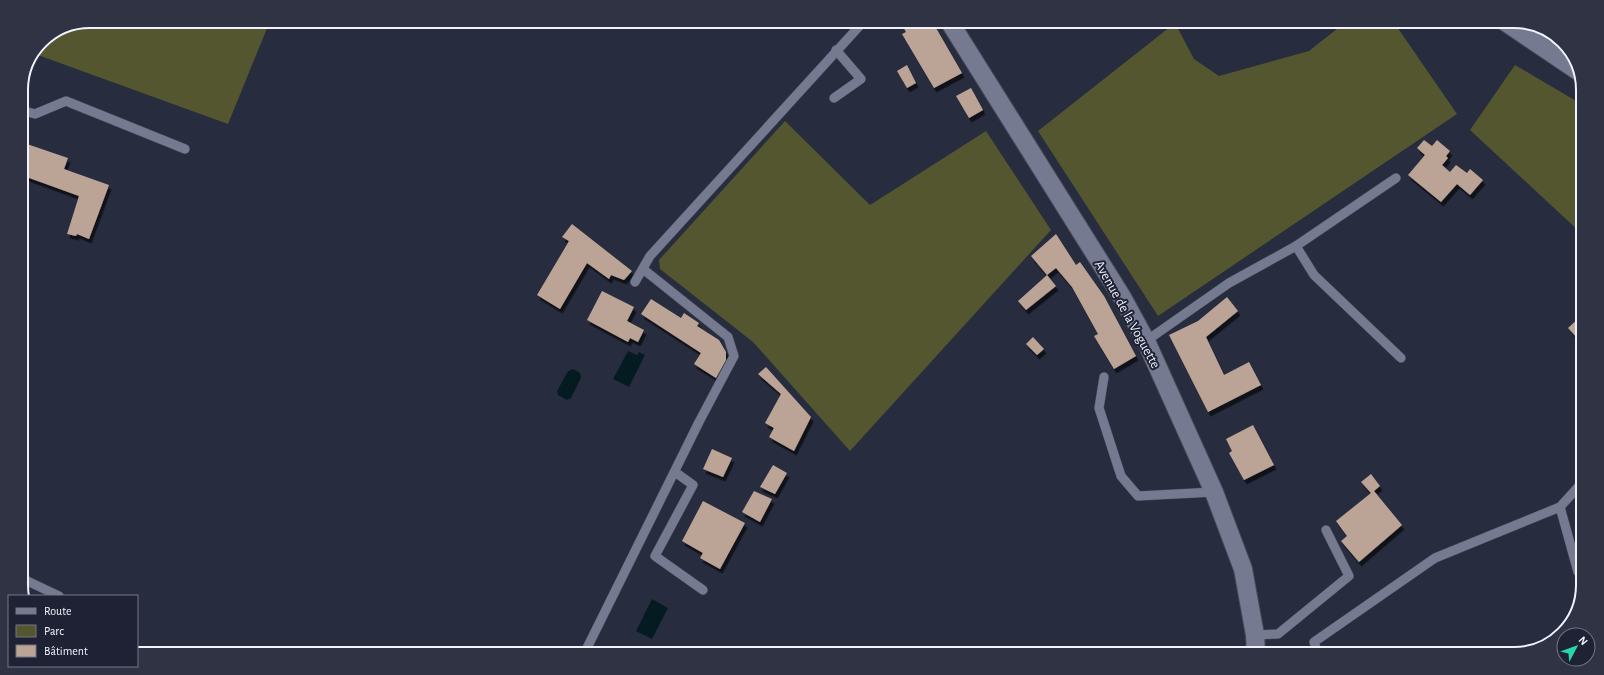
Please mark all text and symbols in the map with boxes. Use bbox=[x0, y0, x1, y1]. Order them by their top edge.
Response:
street label: Avenue de la Voguette bbox=[1092, 258, 1163, 371]
legend bbox=[8, 595, 138, 667]
text: Route bbox=[44, 605, 71, 617]
text: Parc bbox=[44, 625, 64, 637]
north arrow bbox=[1556, 627, 1596, 667]
text: N bbox=[1577, 634, 1590, 647]
text: Bâtiment bbox=[44, 645, 88, 657]

